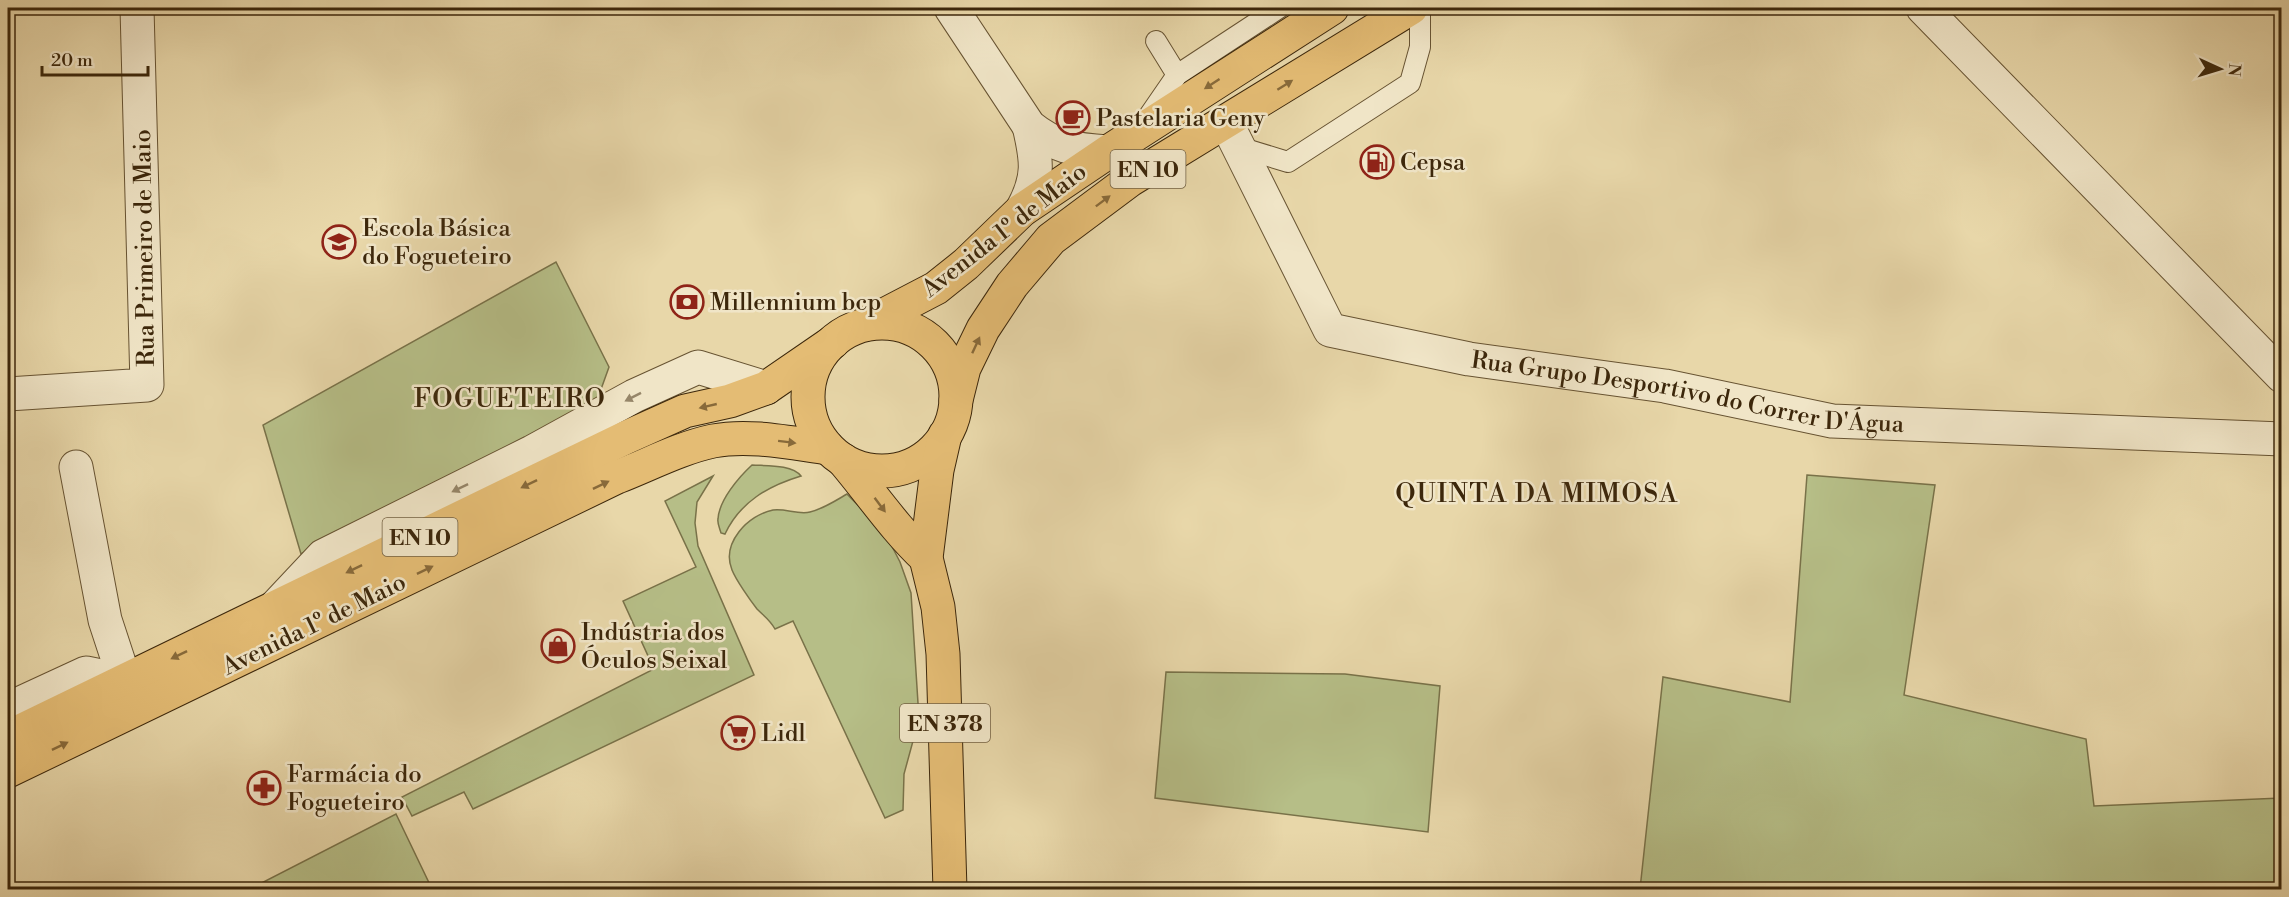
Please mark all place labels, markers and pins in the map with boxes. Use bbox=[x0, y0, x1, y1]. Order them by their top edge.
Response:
cafe icon: Pastelaria Geny bbox=[1055, 100, 1091, 136]
place label: Pastelaria Geny bbox=[1096, 104, 1265, 134]
fuel station icon: Cepsa bbox=[1359, 144, 1395, 180]
place label: Cepsa bbox=[1400, 148, 1466, 178]
place label: Escola Básica do Fogueteiro bbox=[362, 214, 512, 272]
school or university icon: Escola Básica do Fogueteiro bbox=[321, 224, 357, 260]
bank icon: Millennium bcp bbox=[669, 284, 705, 320]
place label: Millennium bcp bbox=[710, 288, 881, 318]
place label: Indústria dos Óculos Seixal bbox=[581, 618, 727, 676]
shop icon: Indústria dos Óculos Seixal bbox=[540, 628, 576, 664]
supermarket icon: Lidl bbox=[720, 715, 756, 751]
place label: Lidl bbox=[761, 719, 806, 749]
place label: Farmácia do Fogueteiro bbox=[287, 760, 422, 818]
pharmacy icon: Farmácia do Fogueteiro bbox=[246, 770, 282, 806]

